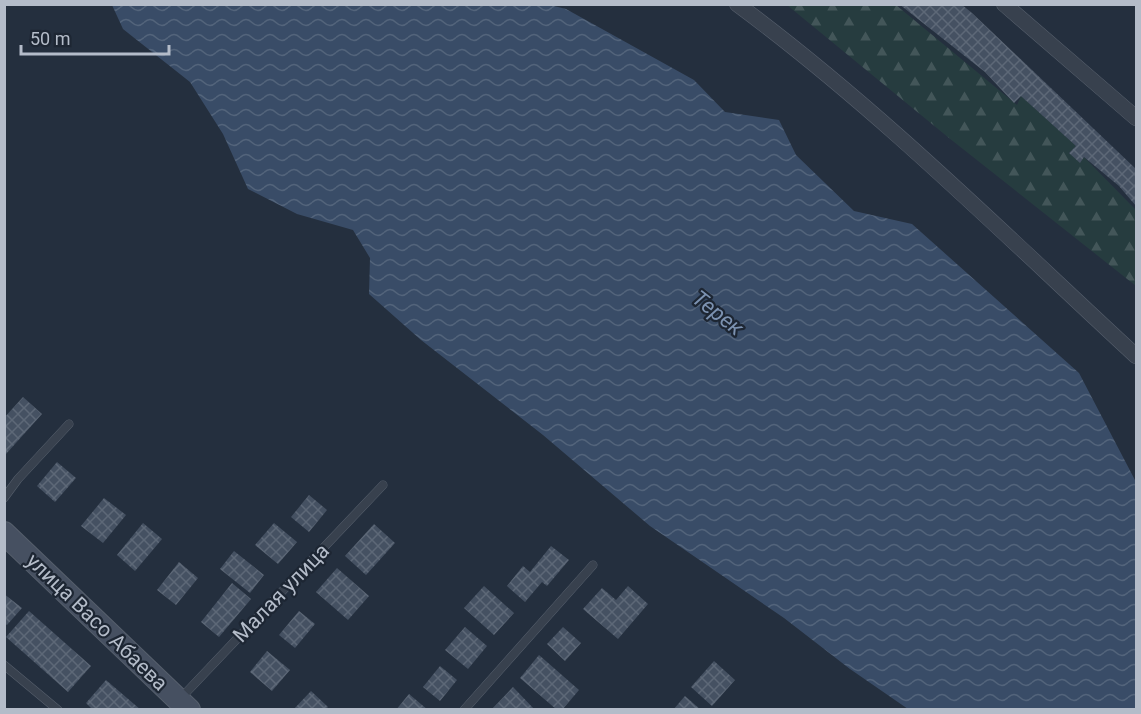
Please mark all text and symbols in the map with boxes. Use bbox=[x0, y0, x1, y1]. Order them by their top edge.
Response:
scale bar bbox=[21, 18, 170, 56]
text: 50 m bbox=[30, 28, 70, 49]
water label: Терек bbox=[688, 285, 749, 341]
street label: Малая улица bbox=[228, 539, 334, 647]
street label: улица Васо Абаева bbox=[21, 548, 173, 696]

